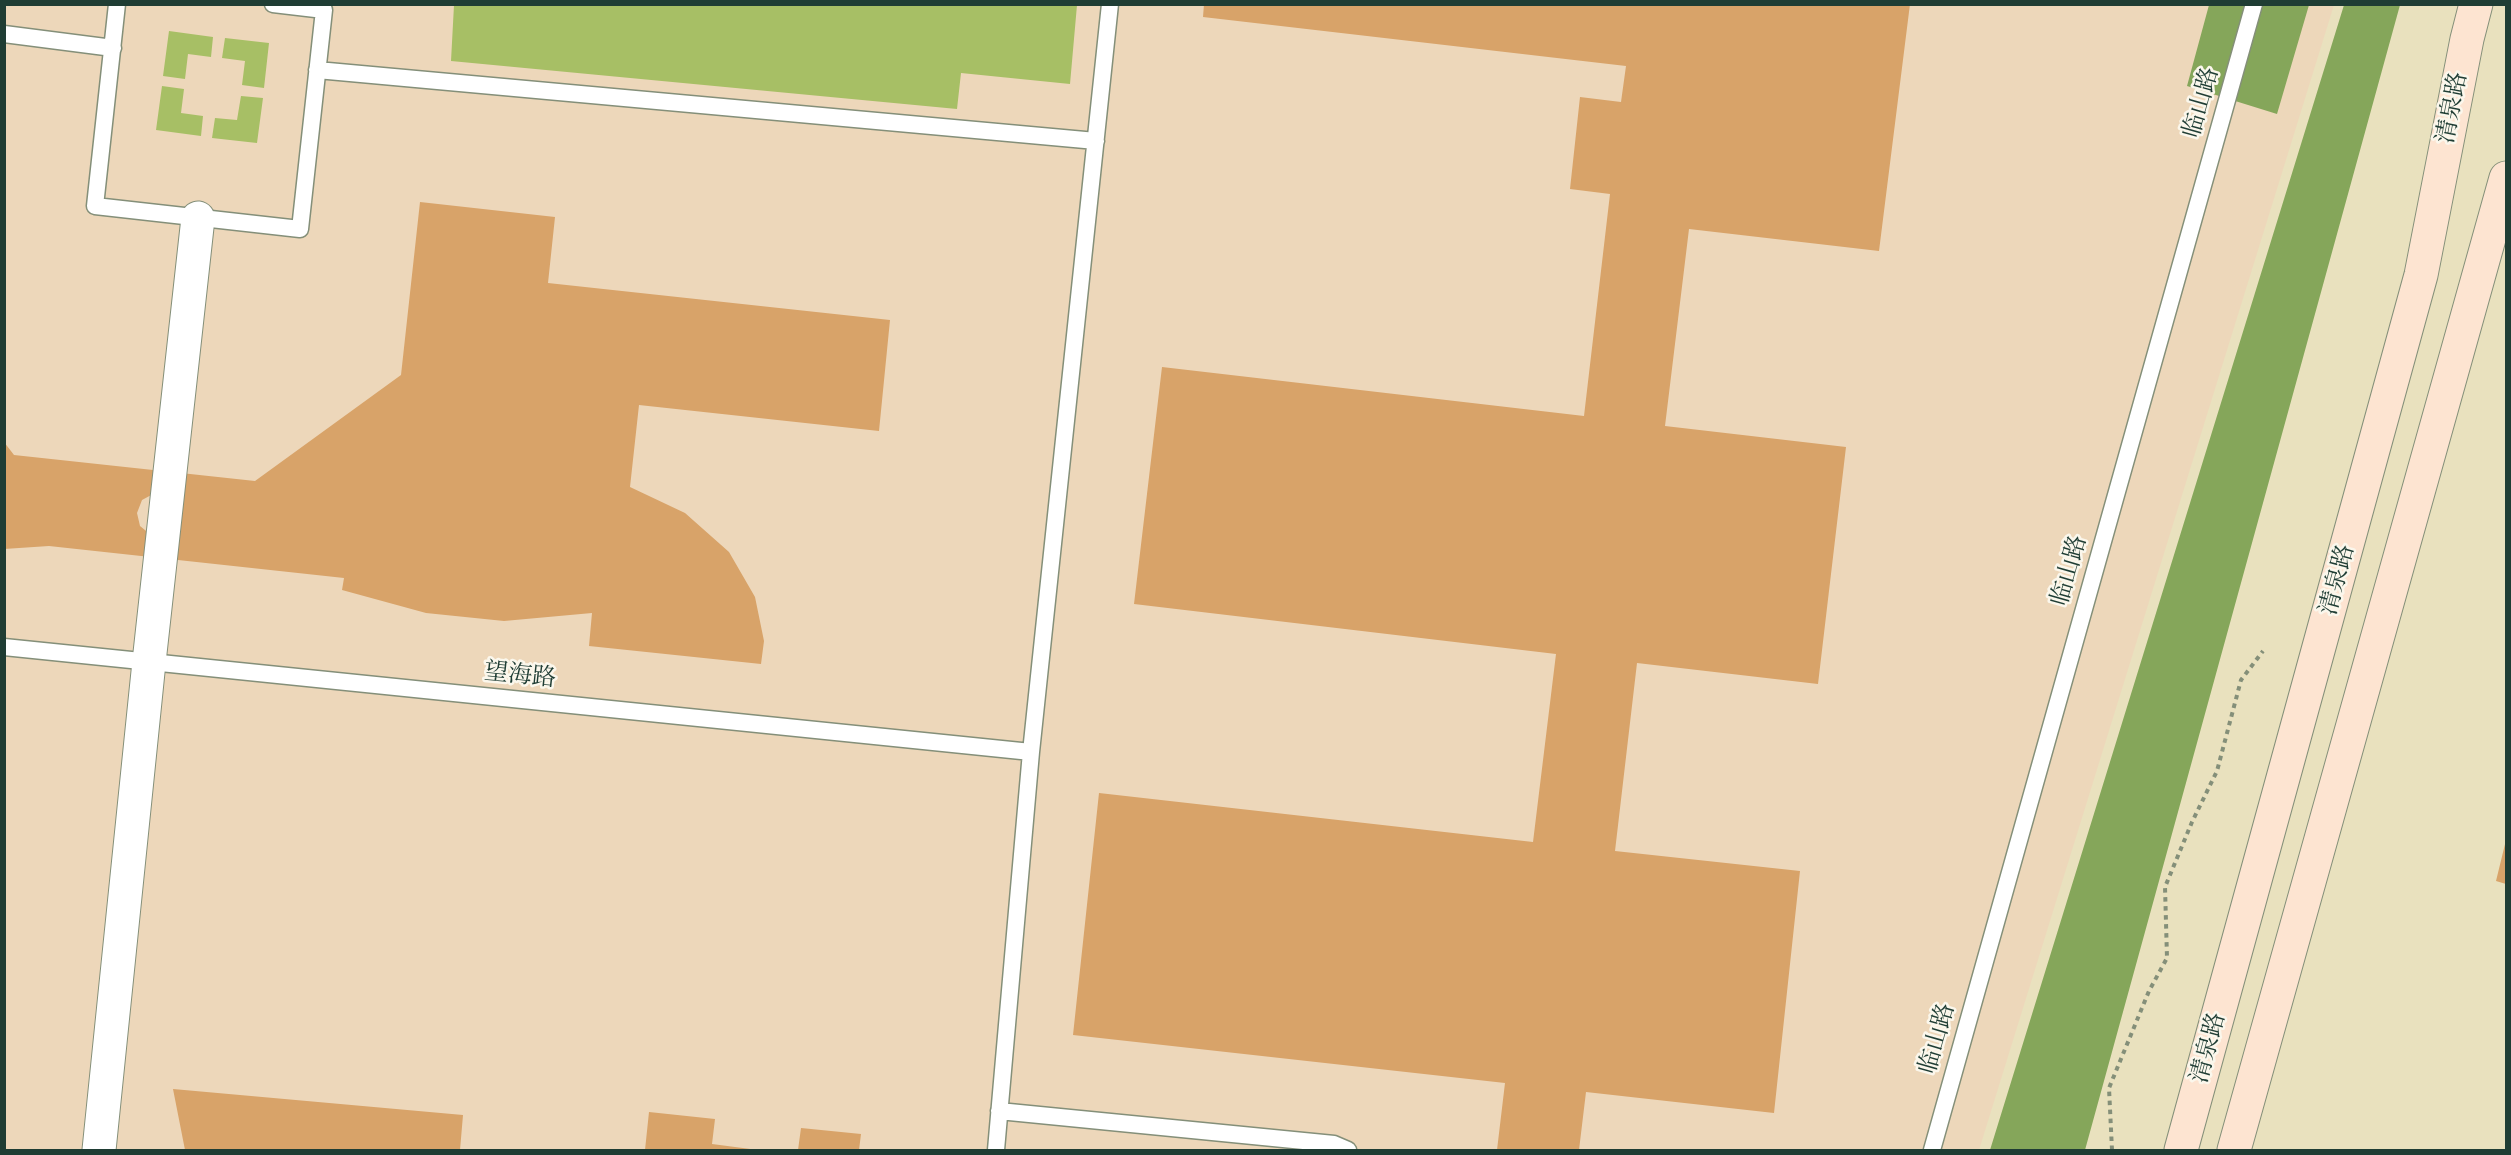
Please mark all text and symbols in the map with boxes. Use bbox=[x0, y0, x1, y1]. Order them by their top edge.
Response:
street label: 临山路 bbox=[2178, 64, 2226, 142]
street label: 清泉路 bbox=[2432, 70, 2474, 146]
street label: 临山路 bbox=[2046, 532, 2094, 610]
street label: 清泉路 bbox=[2315, 541, 2361, 619]
street label: 望海路 bbox=[483, 658, 557, 694]
street label: 临山路 bbox=[1914, 1000, 1962, 1078]
street label: 清泉路 bbox=[2186, 1009, 2232, 1087]

